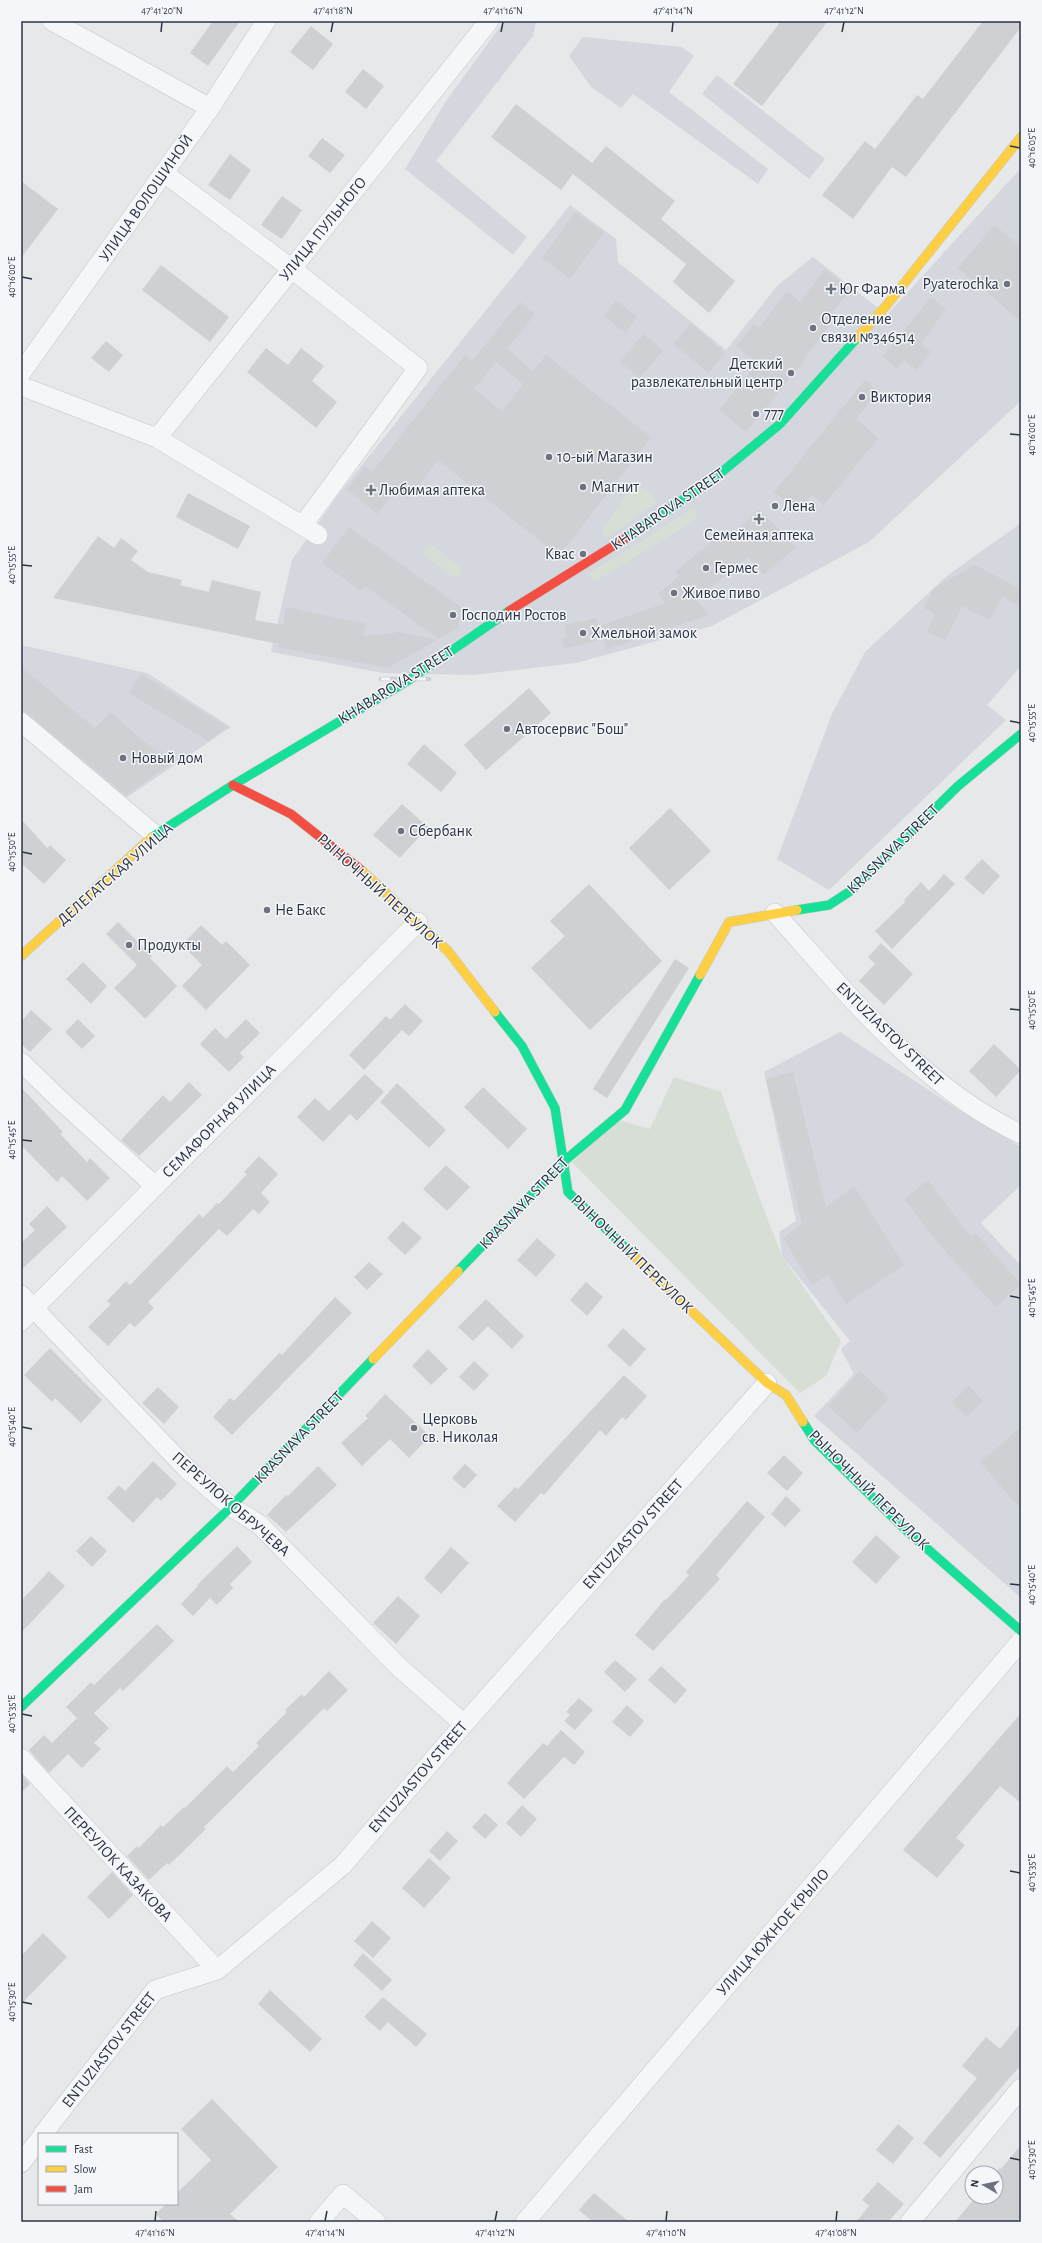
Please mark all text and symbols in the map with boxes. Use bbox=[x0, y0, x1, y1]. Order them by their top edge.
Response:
text: 47°41'20"N bbox=[141, 6, 183, 16]
text: 47°41'18"N bbox=[313, 6, 353, 16]
text: 47°41'16"N bbox=[483, 6, 523, 16]
text: 47°41'14"N bbox=[653, 6, 693, 16]
text: 47°41'12"N bbox=[824, 6, 864, 16]
text: 40°16'05"E bbox=[1027, 128, 1037, 168]
street label: УЛИЦА ВОЛОШИНОЙ bbox=[95, 131, 196, 265]
street label: УЛИЦА ПУЛЬНОГО bbox=[276, 174, 370, 284]
text: 40°16'00"E bbox=[7, 256, 17, 298]
place label: Pyaterochka bbox=[923, 276, 999, 293]
marker: Pyaterochka bbox=[1002, 279, 1012, 289]
place label: Юг Фарма bbox=[839, 281, 906, 297]
marker: Юг Фарма bbox=[826, 284, 836, 294]
place label: Отделение связи №346514 bbox=[821, 311, 915, 345]
marker: Отделение связи №346514 bbox=[808, 323, 818, 333]
place label: Детский развлекательный центр bbox=[631, 356, 783, 390]
marker: Детский развлекательный центр bbox=[786, 368, 796, 378]
place label: Виктория bbox=[870, 389, 932, 405]
marker: Виктория bbox=[857, 392, 867, 402]
place label: 777 bbox=[764, 406, 784, 422]
marker: 777 bbox=[751, 409, 761, 419]
text: 40°16'00"E bbox=[1027, 414, 1037, 456]
place label: 10-ый Магазин bbox=[557, 449, 653, 465]
marker: 10-ый Магазин bbox=[544, 452, 554, 462]
street label: KHABAROVA STREET bbox=[608, 465, 728, 553]
place label: Магнит bbox=[591, 479, 639, 495]
place label: Любимая аптека bbox=[379, 482, 485, 498]
marker: Магнит bbox=[578, 482, 588, 492]
marker: Любимая аптека bbox=[366, 485, 376, 495]
place label: Лена bbox=[783, 498, 815, 514]
marker: Лена bbox=[770, 501, 780, 511]
marker: Семейная аптека bbox=[754, 514, 764, 524]
place label: Семейная аптека bbox=[704, 527, 814, 543]
text: 40°15'55"E bbox=[7, 546, 17, 584]
place label: Квас bbox=[545, 546, 575, 562]
marker: Квас bbox=[578, 549, 588, 559]
place label: Гермес bbox=[714, 560, 758, 576]
marker: Гермес bbox=[701, 563, 711, 573]
place label: Живое пиво bbox=[682, 585, 760, 601]
marker: Живое пиво bbox=[669, 588, 679, 598]
place label: Господин Ростов bbox=[461, 607, 567, 623]
marker: Господин Ростов bbox=[448, 610, 458, 620]
place label: Хмельной замок bbox=[591, 625, 698, 641]
marker: Хмельной замок bbox=[578, 628, 588, 638]
street label: KHABAROVA STREET bbox=[335, 643, 457, 727]
text: 40°15'55"E bbox=[1027, 704, 1037, 742]
place label: Автосервис "Бош" bbox=[515, 721, 628, 737]
marker: Автосервис "Бош" bbox=[502, 724, 512, 734]
place label: Новый дом bbox=[131, 750, 203, 766]
marker: Новый дом bbox=[118, 753, 128, 763]
street label: KRASNAYA STREET bbox=[844, 801, 942, 897]
street label: ДЕЛЕГАТСКАЯ УЛИЦА bbox=[54, 819, 176, 928]
place label: Сбербанк bbox=[409, 823, 473, 839]
marker: Сбербанк bbox=[396, 826, 406, 836]
street label: РЫНОЧНЫЙ ПЕРЕУЛОК bbox=[314, 830, 447, 951]
text: 40°15'50"E bbox=[7, 832, 17, 872]
place label: Не Бакс bbox=[275, 902, 326, 918]
marker: Не Бакс bbox=[262, 905, 272, 915]
place label: Продукты bbox=[137, 937, 201, 954]
marker: Продукты bbox=[124, 940, 134, 950]
street label: ENTUZIASTOV STREET bbox=[834, 979, 947, 1089]
text: 40°15'50"E bbox=[1027, 990, 1037, 1030]
street label: СЕМАФОРНАЯ УЛИЦА bbox=[159, 1061, 279, 1181]
text: 40°15'45"E bbox=[7, 1120, 17, 1159]
street label: KRASNAYA STREET bbox=[476, 1154, 572, 1252]
street label: РЫНОЧНЫЙ ПЕРЕУЛОК bbox=[568, 1191, 697, 1316]
text: 40°15'45"E bbox=[1027, 1278, 1037, 1317]
street label: KRASNAYA STREET bbox=[251, 1388, 347, 1486]
text: 40°15'40"E bbox=[7, 1407, 17, 1447]
place label: Церковь св. Николая bbox=[422, 1411, 498, 1445]
marker: Церковь св. Николая bbox=[409, 1423, 419, 1433]
street label: РЫНОЧНЫЙ ПЕРЕУЛОК bbox=[806, 1426, 933, 1553]
street label: ПЕРЕУЛОК ОБРУЧЕВА bbox=[169, 1449, 293, 1560]
street label: ENTUZIASTOV STREET bbox=[580, 1476, 686, 1592]
text: 40°15'40"E bbox=[1027, 1565, 1037, 1605]
text: 40°15'35"E bbox=[7, 1695, 17, 1733]
street label: ENTUZIASTOV STREET bbox=[366, 1718, 471, 1836]
street label: ПЕРЕУЛОК КАЗАКОВА bbox=[61, 1803, 176, 1925]
text: 40°15'35"E bbox=[1027, 1854, 1037, 1892]
street label: УЛИЦА ЮЖНОЕ КРЫЛО bbox=[714, 1866, 832, 1998]
text: 40°15'30"E bbox=[7, 1982, 17, 2022]
street label: ENTUZIASTOV STREET bbox=[59, 1989, 159, 2111]
legend bbox=[38, 2133, 178, 2205]
text: 40°15'30"E bbox=[1027, 2140, 1037, 2180]
text: Fast bbox=[74, 2143, 93, 2155]
text: Slow bbox=[74, 2163, 96, 2175]
north arrow bbox=[964, 2165, 1004, 2205]
text: N bbox=[969, 2179, 981, 2188]
text: Jam bbox=[74, 2183, 93, 2195]
text: 47°41'16"N bbox=[135, 2228, 175, 2238]
text: 47°41'14"N bbox=[305, 2228, 345, 2238]
text: 47°41'12"N bbox=[475, 2228, 515, 2238]
text: 47°41'10"N bbox=[646, 2228, 686, 2238]
text: 47°41'08"N bbox=[815, 2228, 857, 2238]

